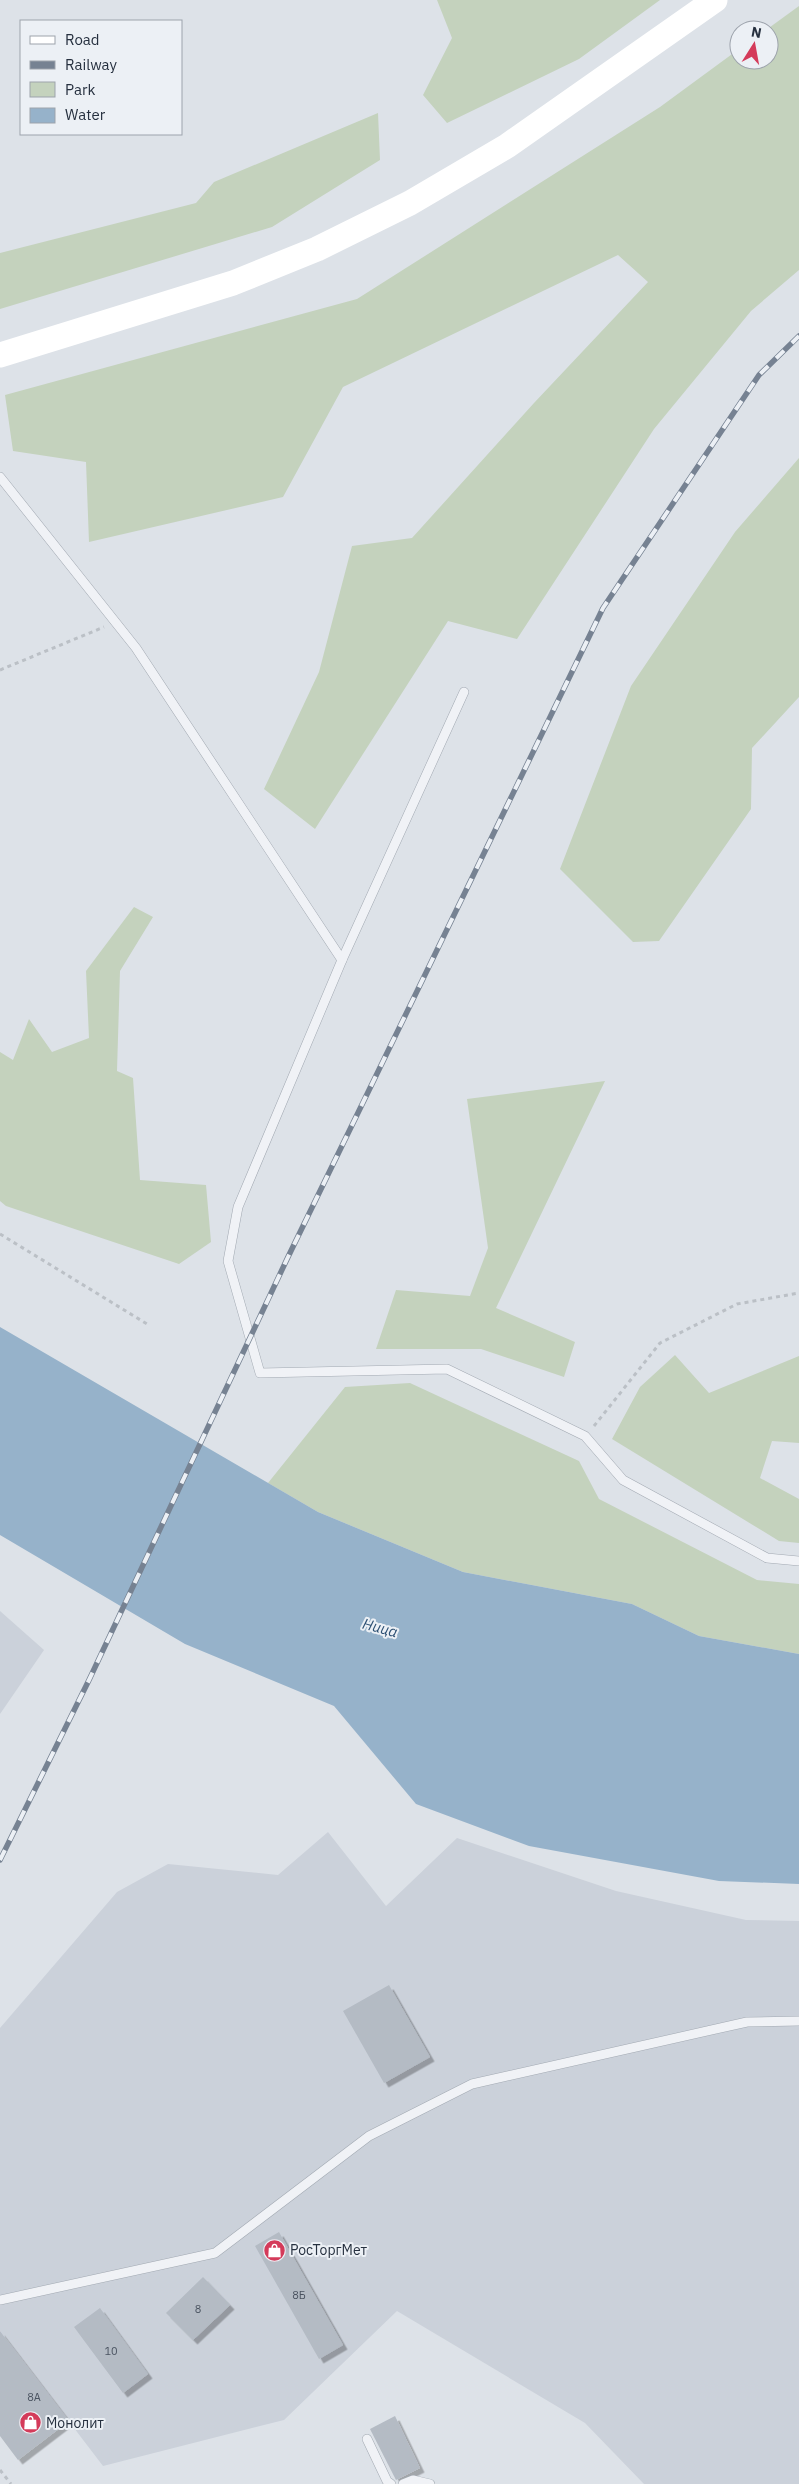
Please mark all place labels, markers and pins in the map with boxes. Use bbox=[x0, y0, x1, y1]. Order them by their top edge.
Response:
shop icon: РосТоргМет bbox=[262, 2238, 286, 2262]
place label: РосТоргМет bbox=[290, 2241, 367, 2259]
shop icon: Монолит bbox=[18, 2411, 42, 2435]
place label: Монолит bbox=[46, 2414, 104, 2432]

